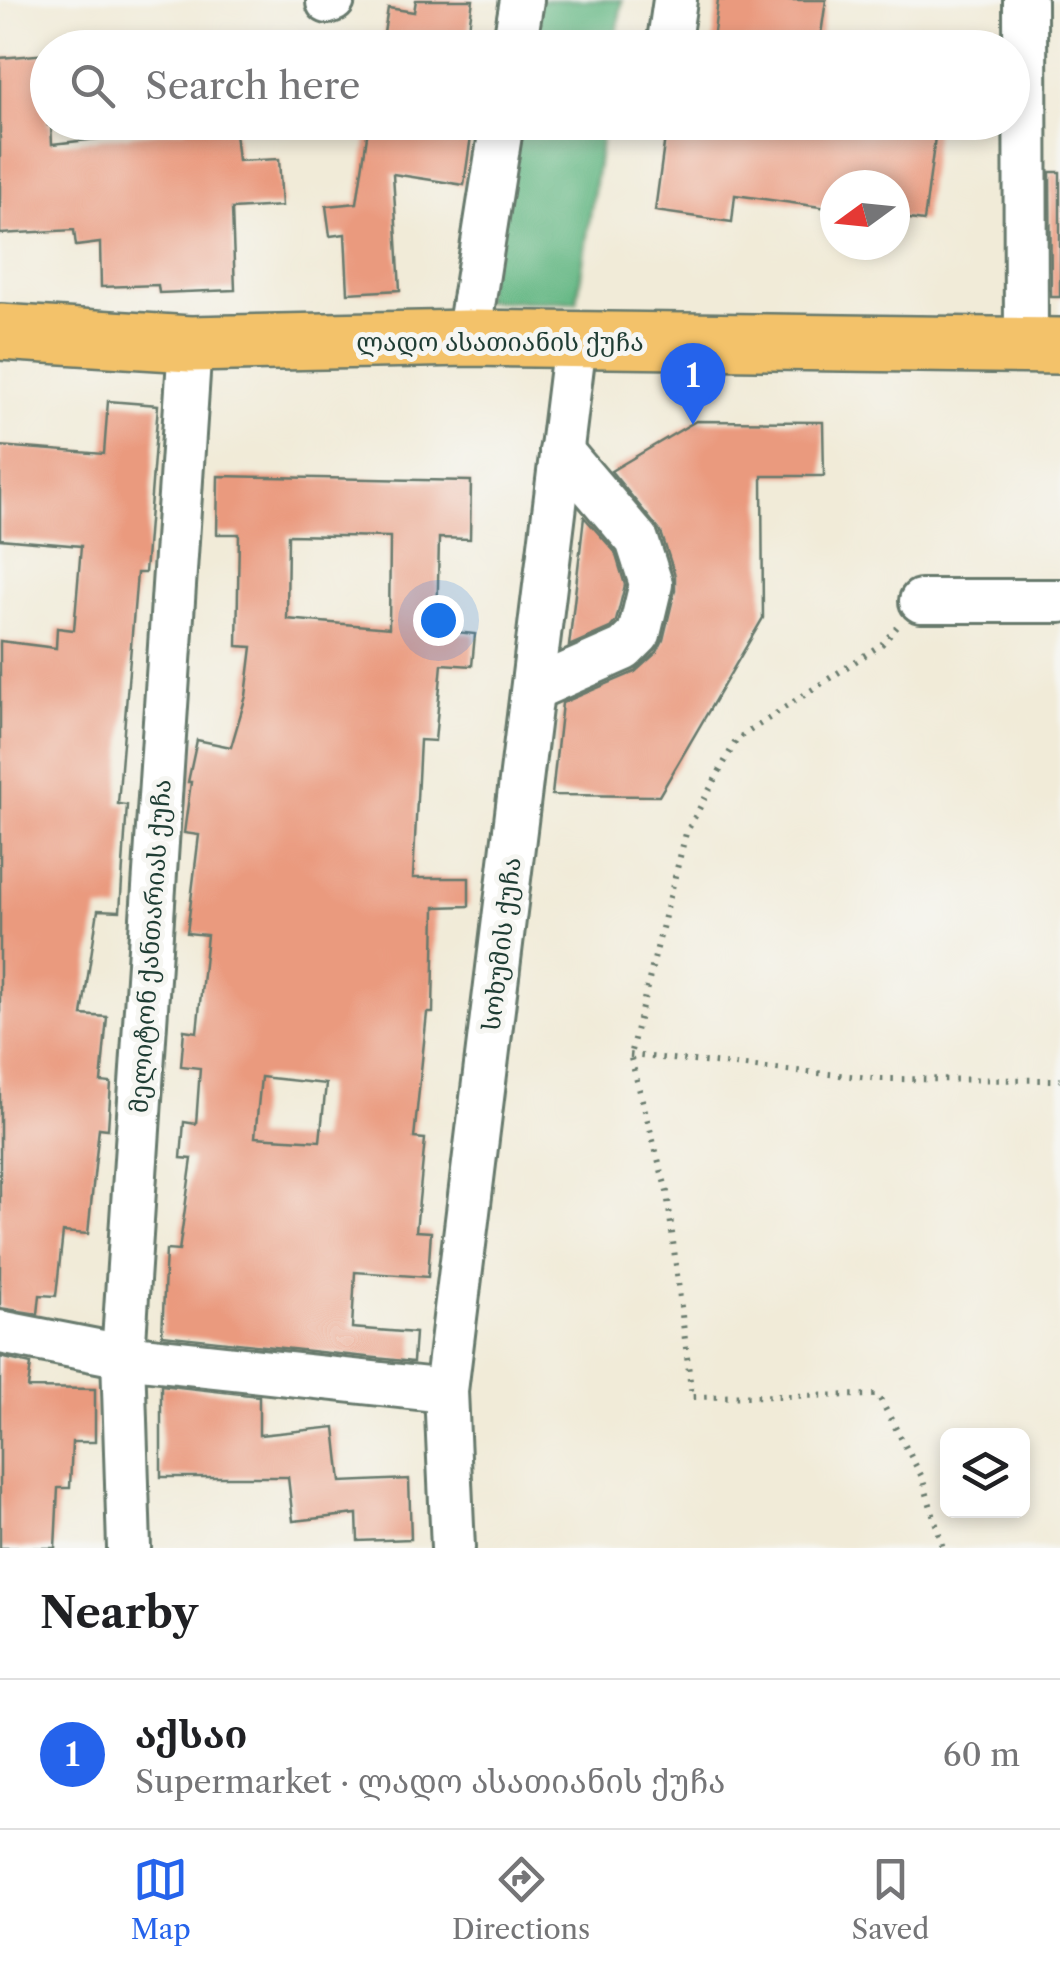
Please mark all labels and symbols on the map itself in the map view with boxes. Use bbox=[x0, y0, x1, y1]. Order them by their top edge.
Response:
north arrow bbox=[820, 170, 910, 260]
street label: ლადო ასათიანის ქუჩა bbox=[356, 327, 644, 358]
pin: 1 bbox=[660, 342, 726, 425]
your location bbox=[413, 595, 464, 646]
street label: მელიტონ ქანთარიას ქუჩა bbox=[123, 778, 178, 1114]
street label: სოხუმის ქუჩა bbox=[475, 856, 528, 1033]

